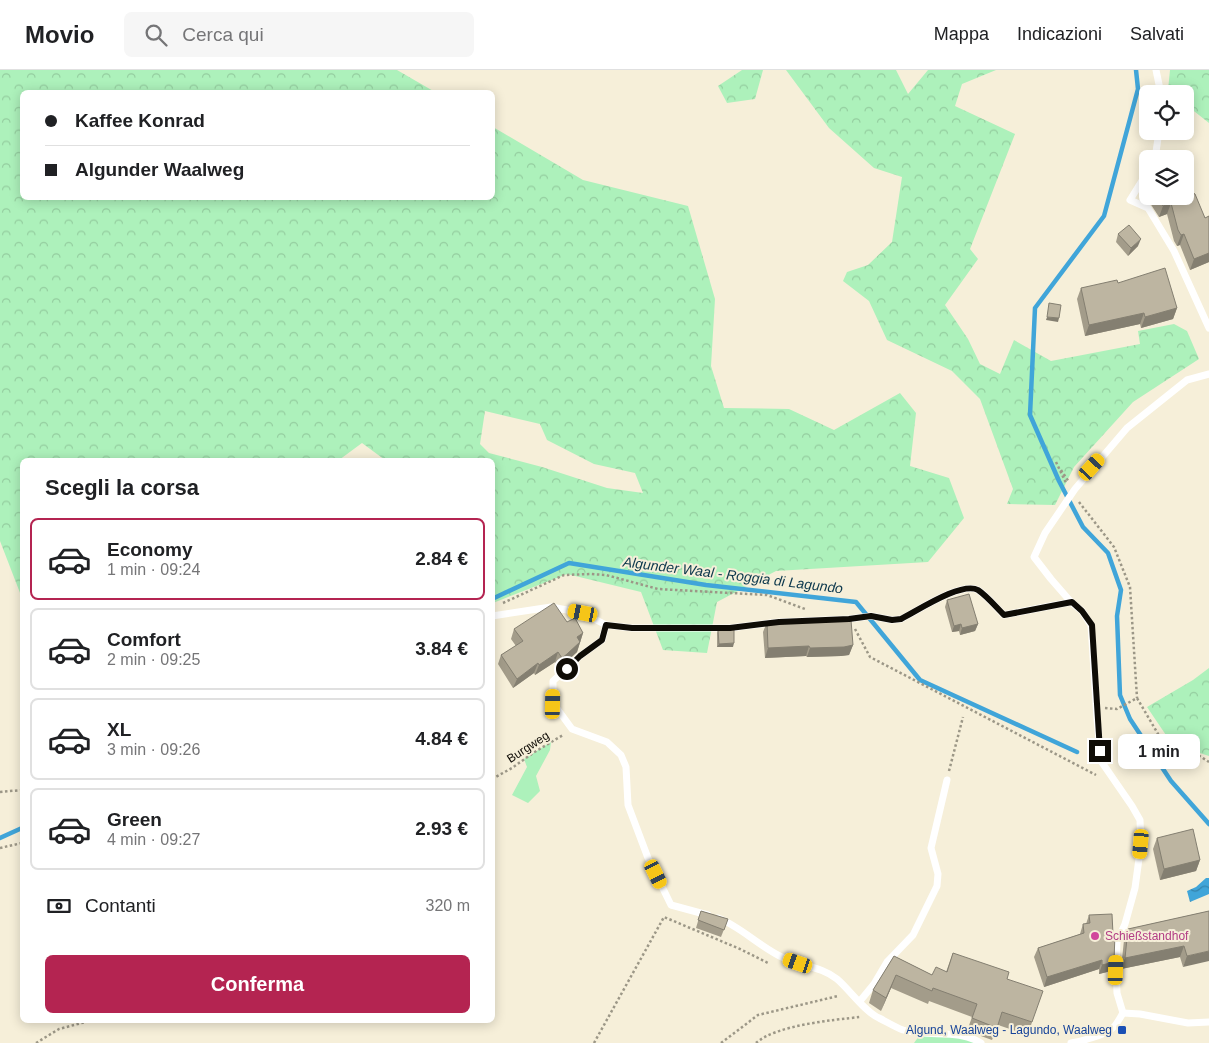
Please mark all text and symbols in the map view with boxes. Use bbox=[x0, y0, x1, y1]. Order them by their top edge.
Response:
search box bbox=[124, 12, 474, 57]
text: Movio bbox=[25, 21, 94, 48]
icon: search bbox=[142, 21, 170, 49]
text: Cerca qui bbox=[182, 24, 264, 45]
text: Mappa bbox=[934, 24, 989, 44]
text: Indicazioni bbox=[1017, 24, 1102, 44]
text: Salvati bbox=[1130, 24, 1184, 44]
map controls bbox=[1139, 85, 1194, 205]
button: locate bbox=[1139, 85, 1194, 140]
text: Kaffee Konrad bbox=[75, 110, 205, 131]
button: layers bbox=[1139, 150, 1194, 205]
text: Algunder Waalweg bbox=[75, 159, 244, 180]
car bbox=[1076, 451, 1107, 483]
text: Scegli la corsa bbox=[45, 475, 199, 500]
icon: car bbox=[47, 537, 92, 582]
text: Economy bbox=[107, 539, 193, 560]
text: 2.84 € bbox=[415, 548, 468, 569]
water label: Algunder Waal - Roggia di Lagundo bbox=[621, 553, 844, 596]
text: 1 min · 09:24 bbox=[107, 561, 200, 578]
car bbox=[566, 603, 599, 623]
icon: car bbox=[47, 627, 92, 672]
text: Comfort bbox=[107, 629, 181, 650]
text: 3.84 € bbox=[415, 638, 468, 659]
text: 2 min · 09:25 bbox=[107, 651, 200, 668]
route start bbox=[556, 658, 578, 680]
car bbox=[545, 689, 560, 719]
icon: car bbox=[47, 717, 92, 762]
text: XL bbox=[107, 719, 131, 740]
text: 4.84 € bbox=[415, 728, 468, 749]
street label: Burgweg bbox=[504, 728, 552, 766]
callout: 1 min bbox=[1118, 734, 1200, 768]
route end bbox=[1089, 740, 1111, 762]
text: 3 min · 09:26 bbox=[107, 741, 200, 758]
text: 1 min bbox=[1138, 743, 1180, 760]
icon: car bbox=[47, 807, 92, 852]
text: Green bbox=[107, 809, 162, 830]
text: 2.93 € bbox=[415, 818, 468, 839]
car bbox=[1132, 828, 1149, 860]
text: 4 min · 09:27 bbox=[107, 831, 200, 848]
car bbox=[642, 857, 669, 891]
icon: cash bbox=[45, 892, 73, 920]
text: Contanti bbox=[85, 895, 156, 916]
text: 320 m bbox=[426, 897, 470, 914]
place label: Schießstandhof bbox=[1105, 929, 1189, 943]
marker: Schießstandhof bbox=[1089, 930, 1101, 942]
car bbox=[781, 951, 814, 975]
button: Conferma bbox=[45, 955, 470, 1013]
car bbox=[1107, 955, 1124, 985]
place label: Algund, Waalweg - Lagundo, Waalweg bbox=[906, 1023, 1112, 1037]
marker: Algund, Waalweg - Lagundo, Waalweg bbox=[1116, 1024, 1128, 1036]

